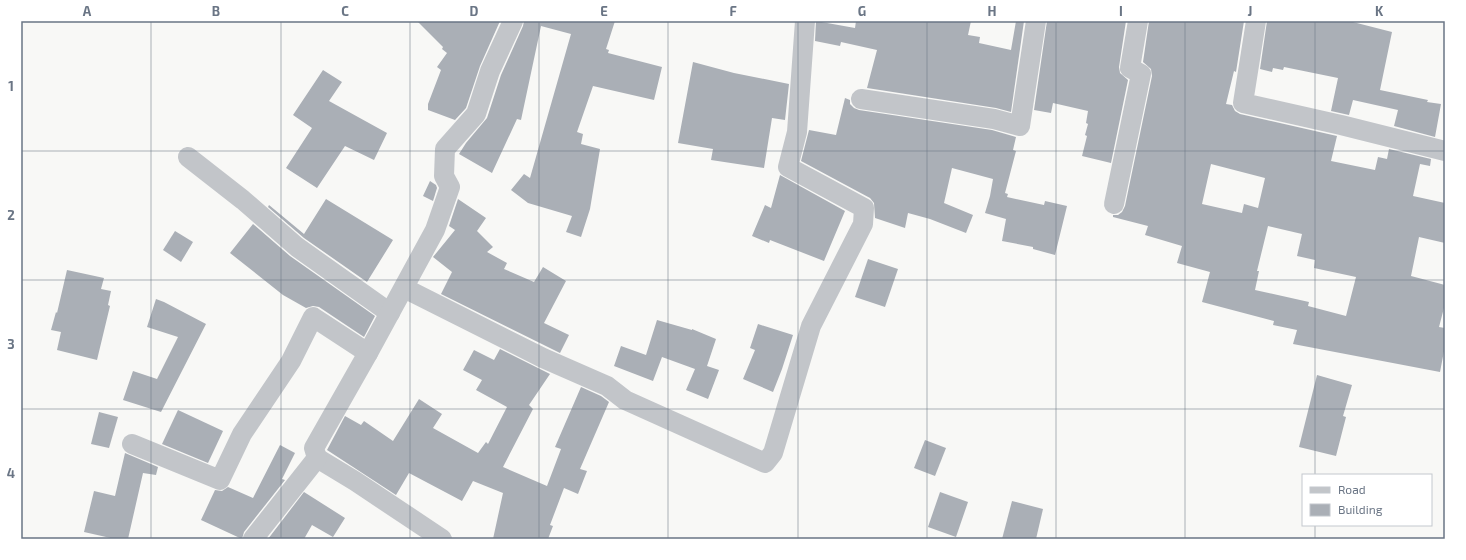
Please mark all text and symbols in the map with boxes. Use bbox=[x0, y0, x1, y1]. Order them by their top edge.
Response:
text: A bbox=[83, 3, 92, 19]
text: B bbox=[212, 3, 220, 19]
text: C bbox=[341, 3, 349, 19]
text: D bbox=[470, 3, 479, 19]
text: E bbox=[600, 3, 608, 19]
text: F bbox=[729, 3, 737, 19]
text: G bbox=[858, 3, 866, 19]
text: H bbox=[988, 3, 997, 19]
text: I bbox=[1119, 3, 1123, 19]
text: J bbox=[1248, 3, 1252, 19]
text: K bbox=[1375, 3, 1384, 19]
text: 1 bbox=[8, 78, 14, 94]
text: 2 bbox=[7, 207, 15, 223]
text: 3 bbox=[7, 336, 15, 352]
text: 4 bbox=[7, 465, 15, 481]
legend bbox=[1302, 474, 1432, 526]
text: Road bbox=[1338, 482, 1366, 496]
text: Building bbox=[1338, 502, 1383, 516]

